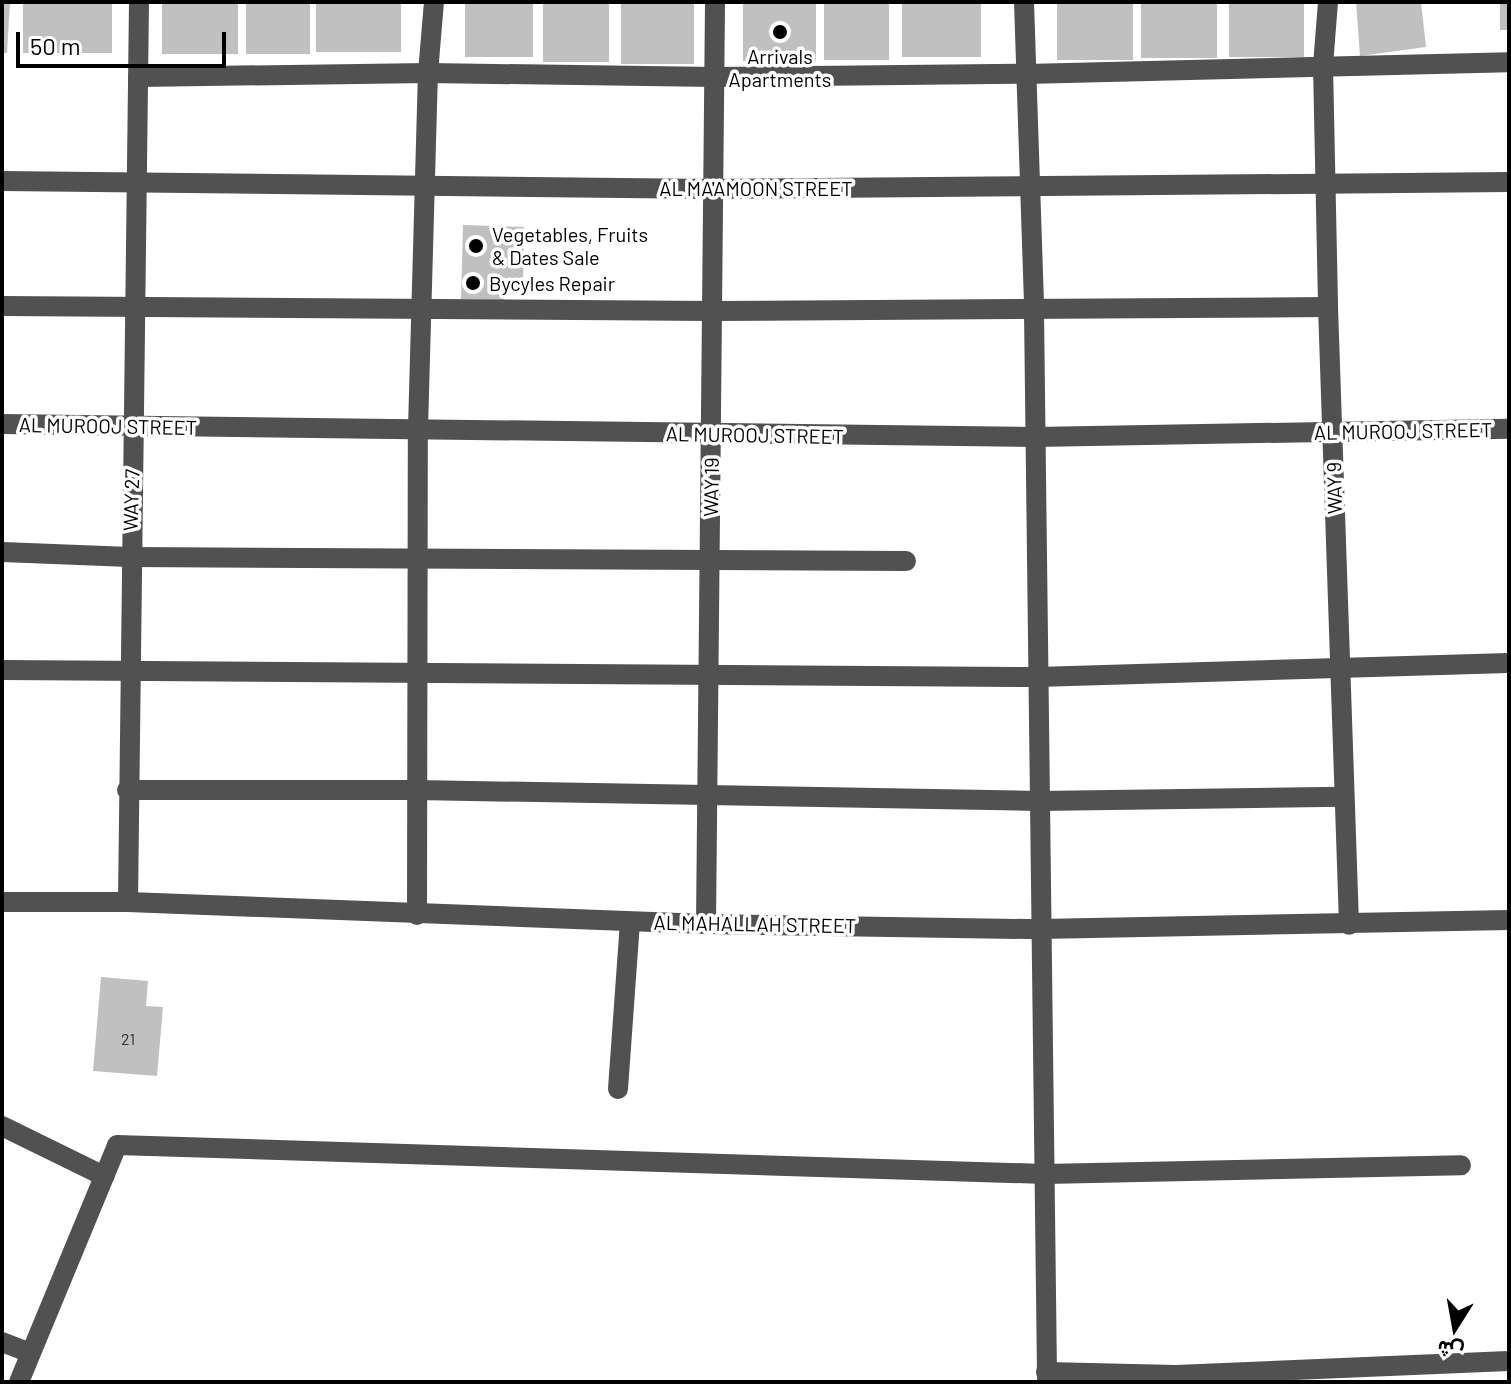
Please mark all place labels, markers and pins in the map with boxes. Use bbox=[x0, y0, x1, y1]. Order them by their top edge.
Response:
marker: Arrivals Apartments bbox=[771, 23, 789, 41]
place label: Arrivals Apartments bbox=[729, 44, 831, 91]
place label: Vegetables, Fruits & Dates Sale bbox=[492, 222, 648, 269]
marker: Vegetables, Fruits & Dates Sale bbox=[467, 237, 485, 255]
place label: Bycyles Repair bbox=[489, 271, 615, 295]
marker: Bycyles Repair bbox=[464, 274, 482, 292]

